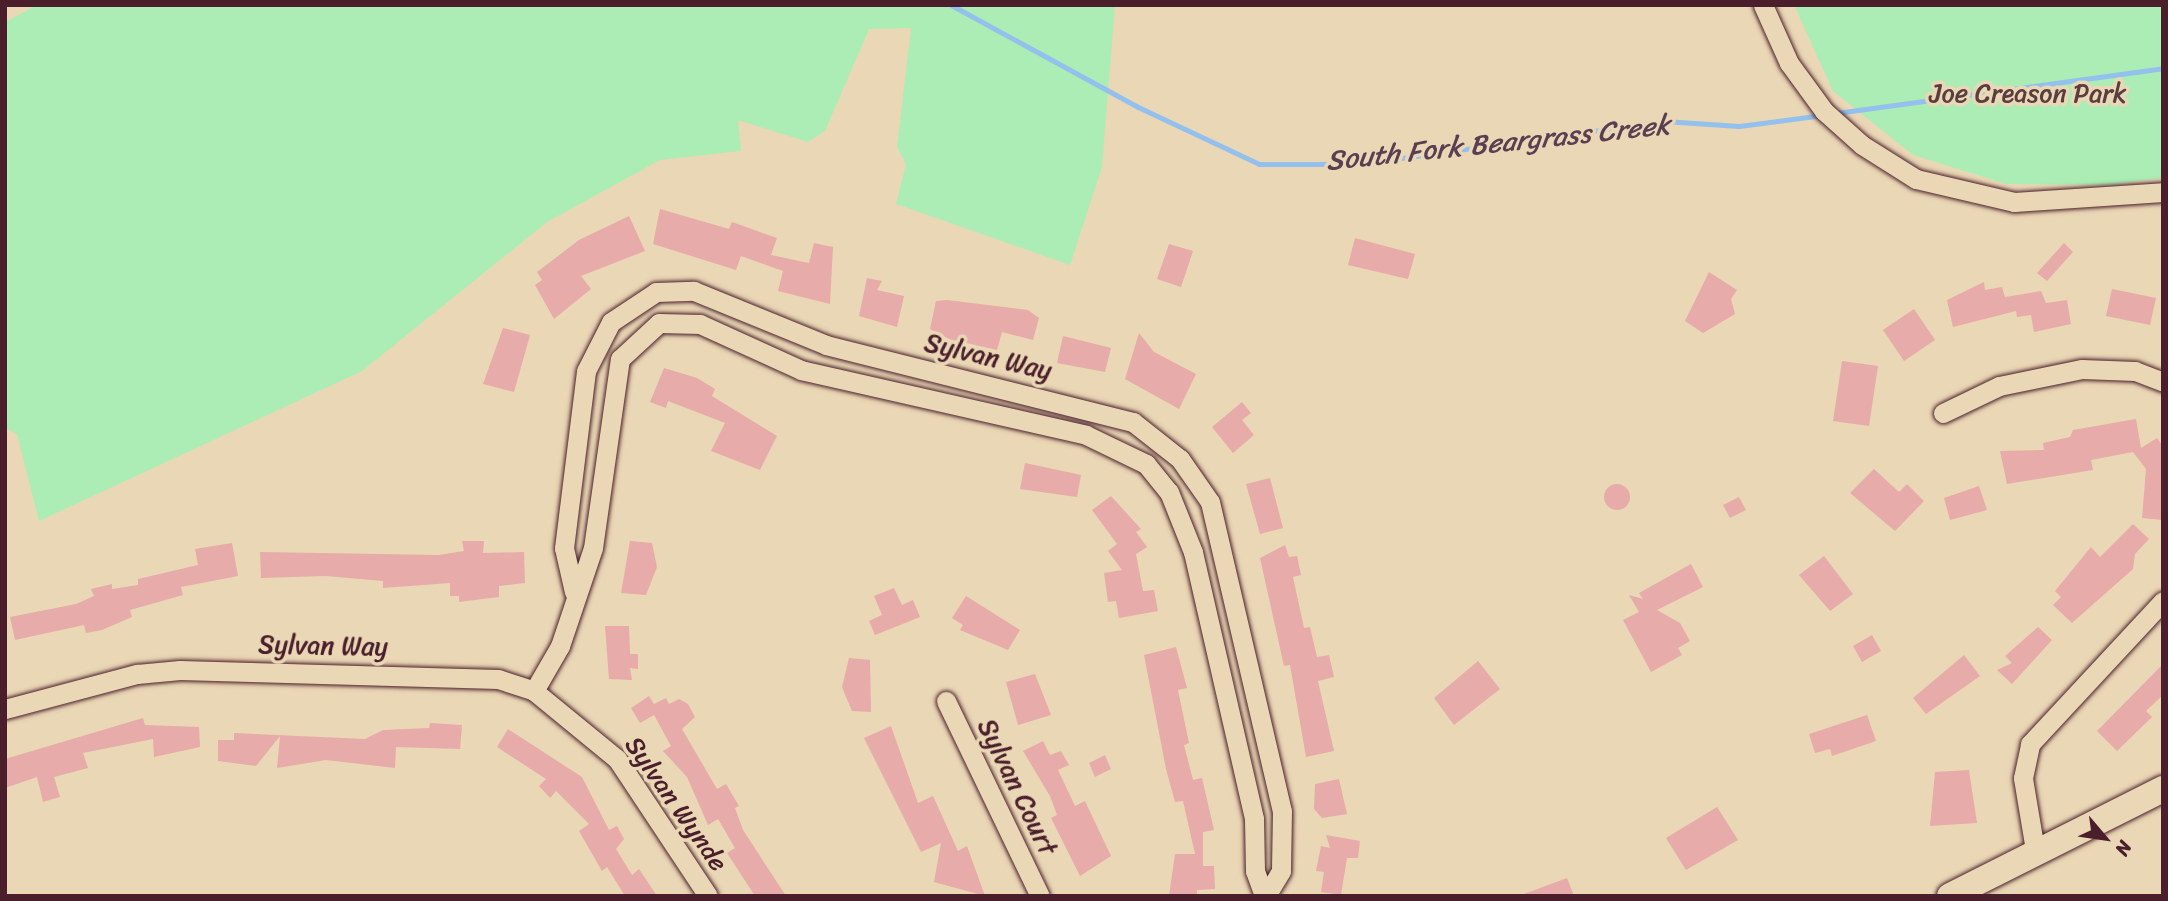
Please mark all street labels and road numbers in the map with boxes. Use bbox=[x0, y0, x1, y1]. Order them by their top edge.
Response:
street label: Sylvan Way bbox=[921, 327, 1055, 387]
street label: Sylvan Way bbox=[258, 629, 388, 663]
street label: Sylvan Court bbox=[970, 713, 1064, 861]
street label: Sylvan Wynde bbox=[618, 730, 734, 878]

